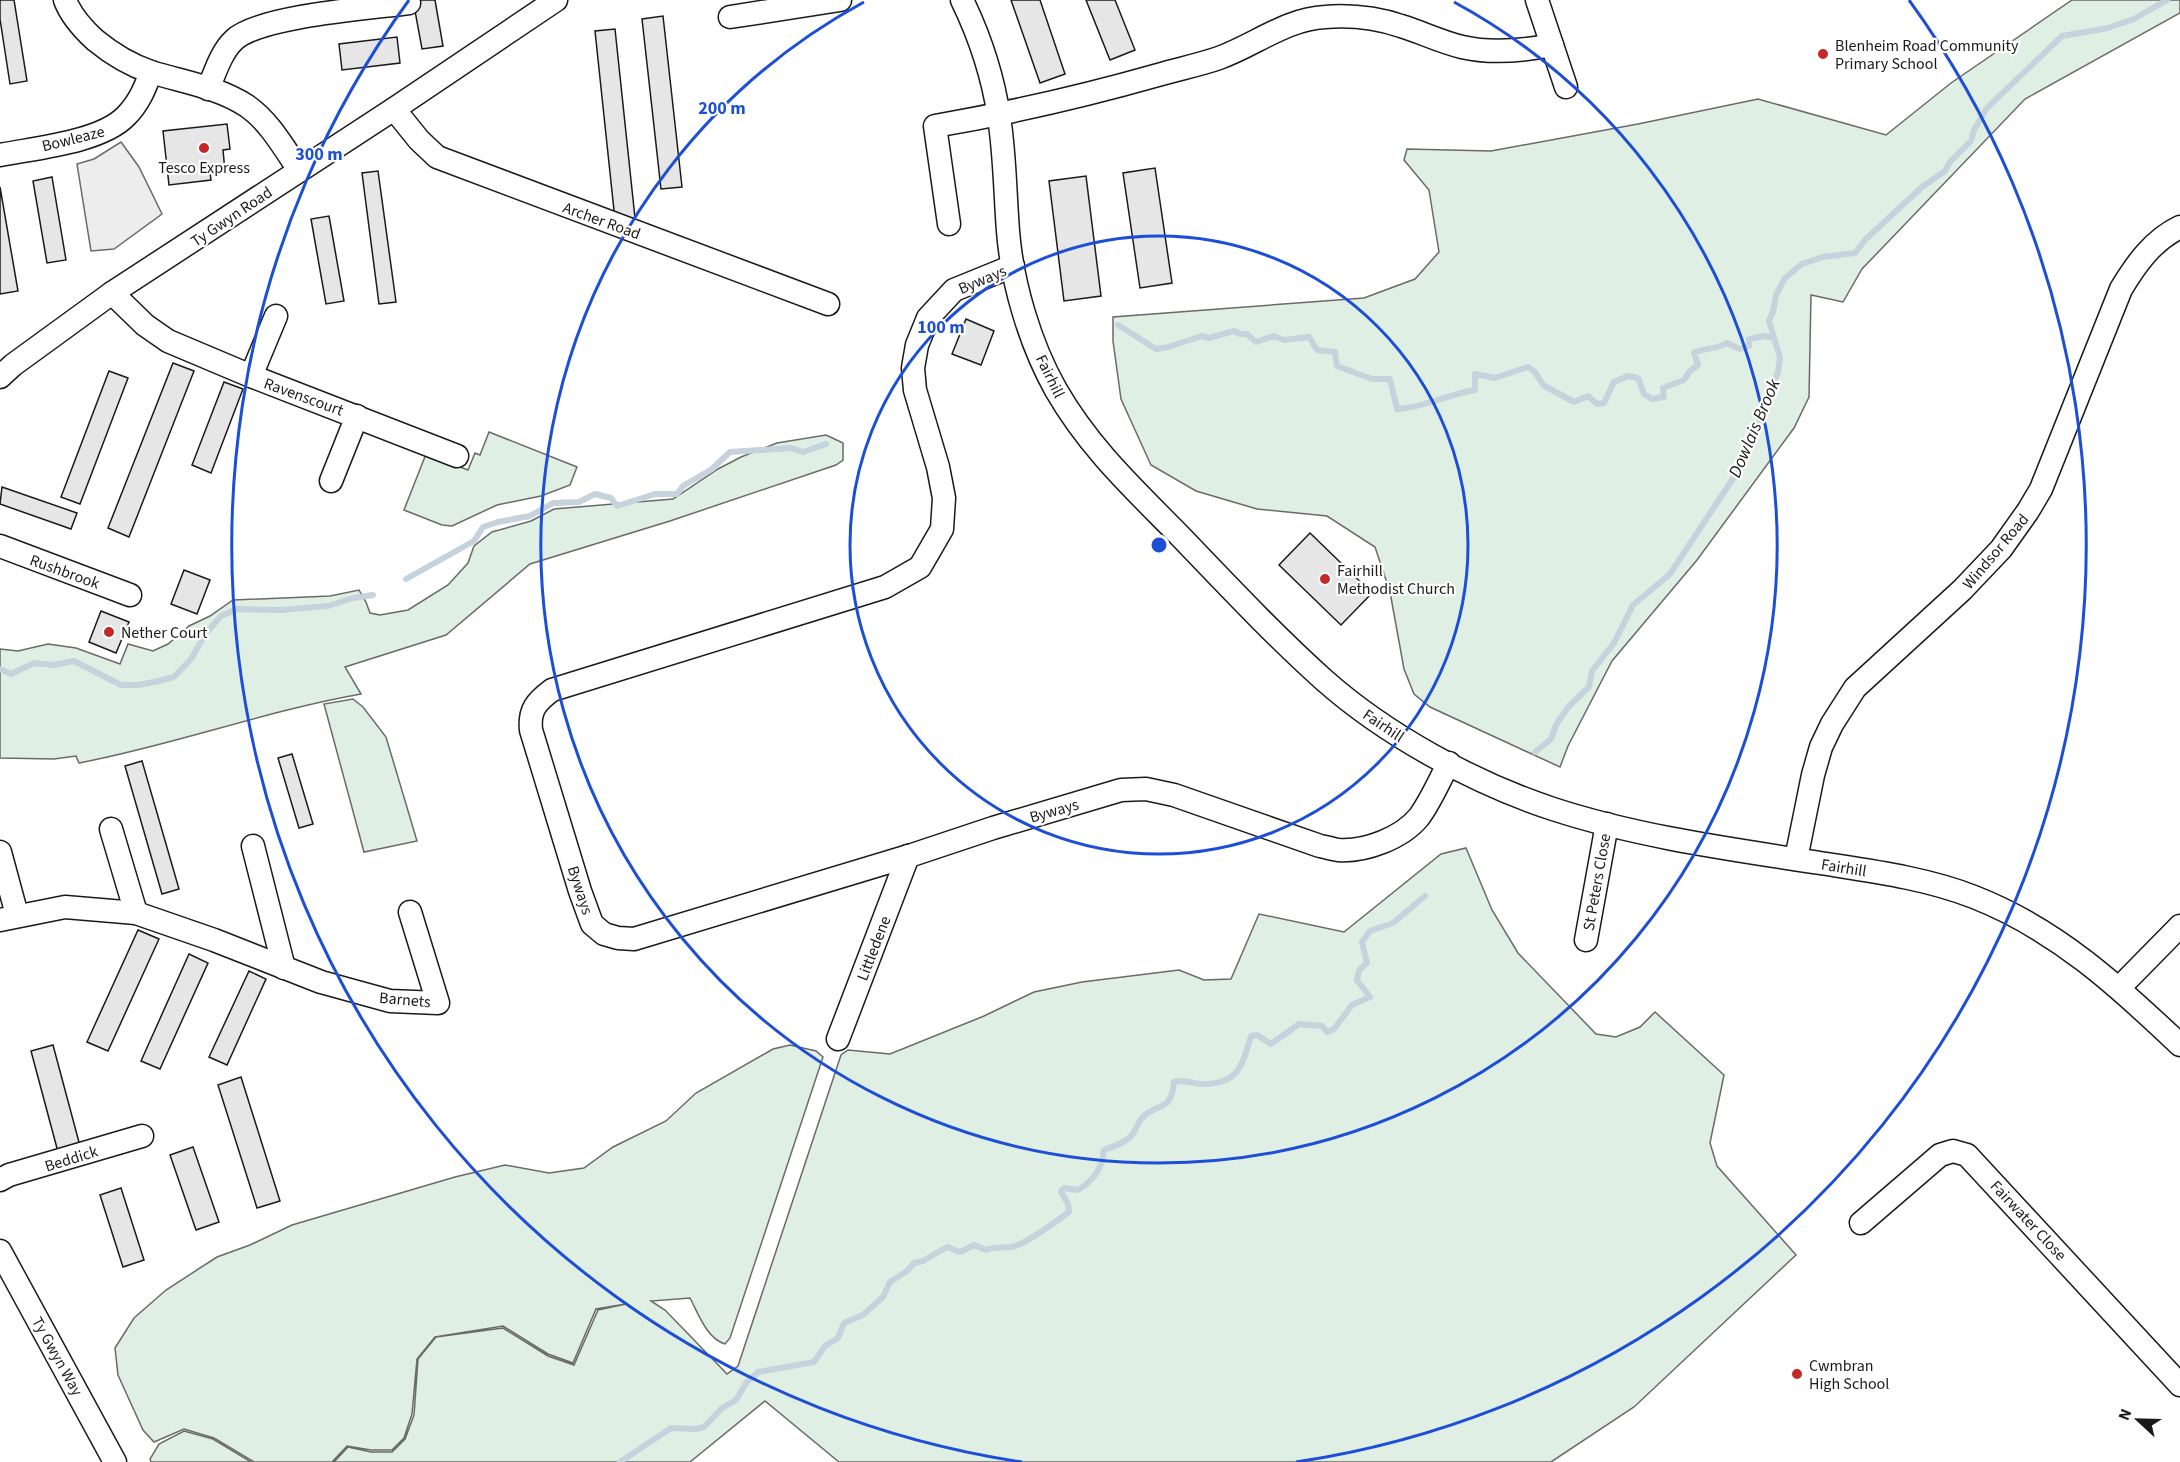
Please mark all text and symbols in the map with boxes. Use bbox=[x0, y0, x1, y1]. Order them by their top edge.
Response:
place label: Blenheim Road Community Primary School bbox=[1835, 35, 2019, 75]
marker: Blenheim Road Community Primary School bbox=[1816, 47, 1830, 61]
text: 200 m bbox=[698, 96, 746, 121]
street label: Bowleaze bbox=[40, 121, 107, 157]
marker: Tesco Express bbox=[197, 141, 211, 155]
text: 300 m bbox=[295, 142, 343, 167]
place label: Tesco Express bbox=[158, 157, 250, 179]
street label: Ty Gwyn Road bbox=[186, 181, 277, 252]
street label: Archer Road bbox=[560, 197, 644, 245]
street label: Byways bbox=[955, 260, 1010, 300]
text: 100 m bbox=[917, 315, 965, 340]
street label: Fairhill bbox=[1030, 351, 1070, 402]
street label: Ravenscourt bbox=[261, 372, 347, 422]
water label: Dowlais Brook bbox=[1722, 375, 1787, 481]
street label: Windsor Road bbox=[1958, 509, 2034, 594]
centre of rings bbox=[1149, 535, 1169, 555]
street label: Rushbrook bbox=[27, 549, 103, 595]
place label: Fairhill Methodist Church bbox=[1337, 560, 1455, 600]
marker: Fairhill Methodist Church bbox=[1318, 572, 1332, 586]
place label: Nether Court bbox=[121, 622, 208, 644]
marker: Nether Court bbox=[102, 625, 116, 639]
street label: Fairhill bbox=[1358, 704, 1409, 748]
street label: Byways bbox=[1027, 793, 1082, 828]
street label: St Peters Close bbox=[1578, 832, 1616, 932]
street label: Fairhill bbox=[1820, 854, 1868, 882]
street label: Byways bbox=[562, 863, 598, 918]
street label: Littledene bbox=[852, 913, 896, 984]
street label: Barnets bbox=[378, 987, 432, 1013]
street label: Beddick bbox=[42, 1140, 101, 1177]
street label: Fairwater Close bbox=[1985, 1176, 2071, 1266]
street label: Ty Gwyn Way bbox=[26, 1313, 88, 1400]
place label: Cwmbran High School bbox=[1809, 1355, 1889, 1395]
marker: Cwmbran High School bbox=[1790, 1367, 1804, 1381]
north arrow bbox=[2108, 1390, 2168, 1450]
text: N bbox=[2113, 1406, 2137, 1424]

